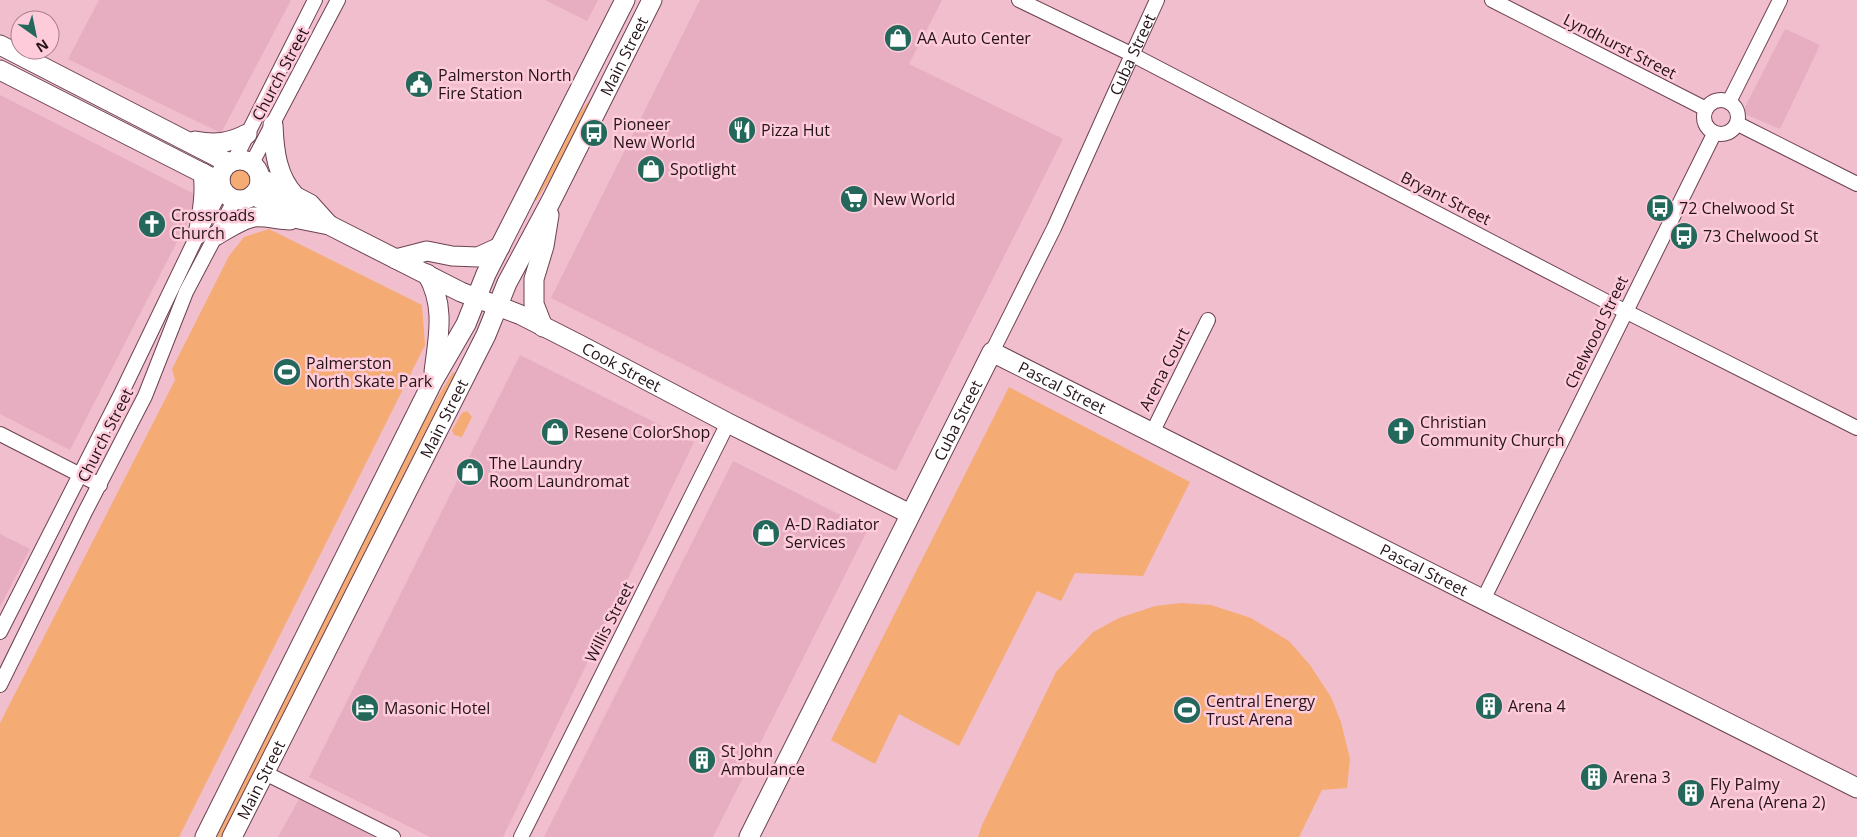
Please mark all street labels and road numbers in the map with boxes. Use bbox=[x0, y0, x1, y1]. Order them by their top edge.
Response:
street label: Lyndhurst Street bbox=[1560, 8, 1681, 84]
street label: Cuba Street bbox=[1104, 10, 1160, 99]
street label: Main Street bbox=[595, 12, 653, 99]
street label: Church Street bbox=[246, 23, 314, 124]
street label: Bryant Street bbox=[1397, 166, 1495, 230]
street label: Chelwood Street bbox=[1559, 272, 1633, 392]
street label: Arena Court bbox=[1134, 324, 1194, 414]
street label: Cook Street bbox=[578, 337, 665, 397]
street label: Pascal Street bbox=[1014, 356, 1110, 419]
street label: Main Street bbox=[415, 375, 473, 462]
street label: Cuba Street bbox=[928, 376, 987, 464]
street label: Church Street bbox=[72, 384, 138, 486]
street label: Pascal Street bbox=[1376, 538, 1472, 601]
street label: Willis Street bbox=[579, 578, 639, 666]
street label: Main Street bbox=[232, 736, 290, 823]

